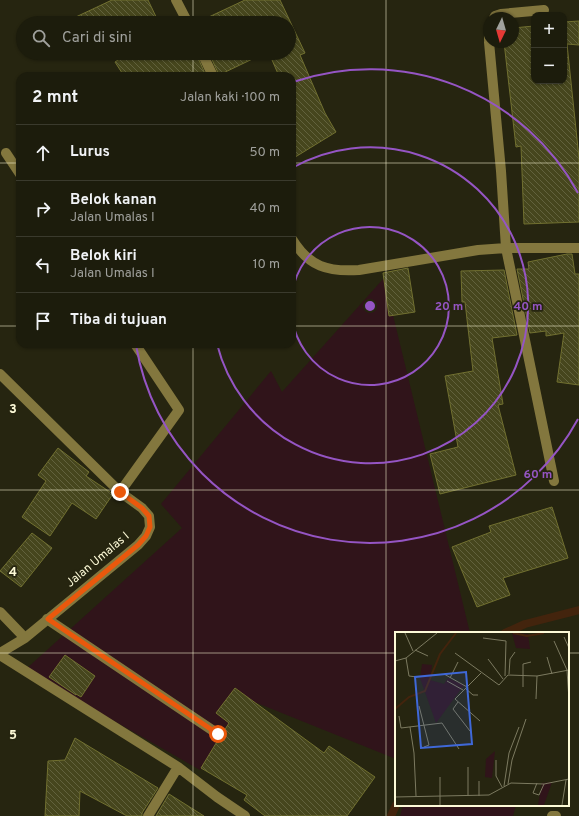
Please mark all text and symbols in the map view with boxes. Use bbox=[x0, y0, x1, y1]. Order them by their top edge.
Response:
north arrow bbox=[483, 12, 519, 48]
map controls bbox=[531, 12, 567, 84]
button: + bbox=[531, 12, 567, 48]
search box bbox=[16, 16, 296, 60]
icon: search bbox=[30, 27, 52, 49]
text: Cari di sini bbox=[62, 29, 132, 48]
button: − bbox=[531, 48, 567, 84]
text: 2 mnt bbox=[32, 87, 78, 109]
text: Jalan kaki · 100 m bbox=[180, 90, 280, 106]
icon: ahead bbox=[32, 142, 54, 164]
text: Lurus bbox=[70, 143, 110, 162]
text: 50 m bbox=[250, 145, 280, 161]
text: Belok kanan bbox=[70, 191, 157, 210]
icon: right bbox=[32, 198, 54, 220]
text: 40 m bbox=[250, 201, 280, 217]
text: Jalan Umalas I bbox=[70, 210, 155, 226]
text: Belok kiri bbox=[70, 247, 137, 266]
icon: left bbox=[32, 254, 54, 276]
text: 10 m bbox=[253, 257, 280, 273]
text: Jalan Umalas I bbox=[70, 266, 155, 282]
centre of rings bbox=[363, 299, 377, 313]
text: 20 m bbox=[435, 299, 463, 315]
text: 40 m bbox=[513, 299, 543, 315]
icon: arrive bbox=[32, 310, 54, 332]
text: Tiba di tujuan bbox=[70, 311, 167, 330]
text: 3 bbox=[9, 402, 17, 418]
text: 60 m bbox=[524, 467, 552, 483]
route end bbox=[111, 483, 129, 501]
street label: Jalan Umalas I bbox=[63, 529, 133, 591]
text: 4 bbox=[9, 565, 17, 581]
inset map bbox=[395, 632, 569, 806]
route start bbox=[209, 725, 227, 743]
text: 5 bbox=[9, 728, 17, 744]

